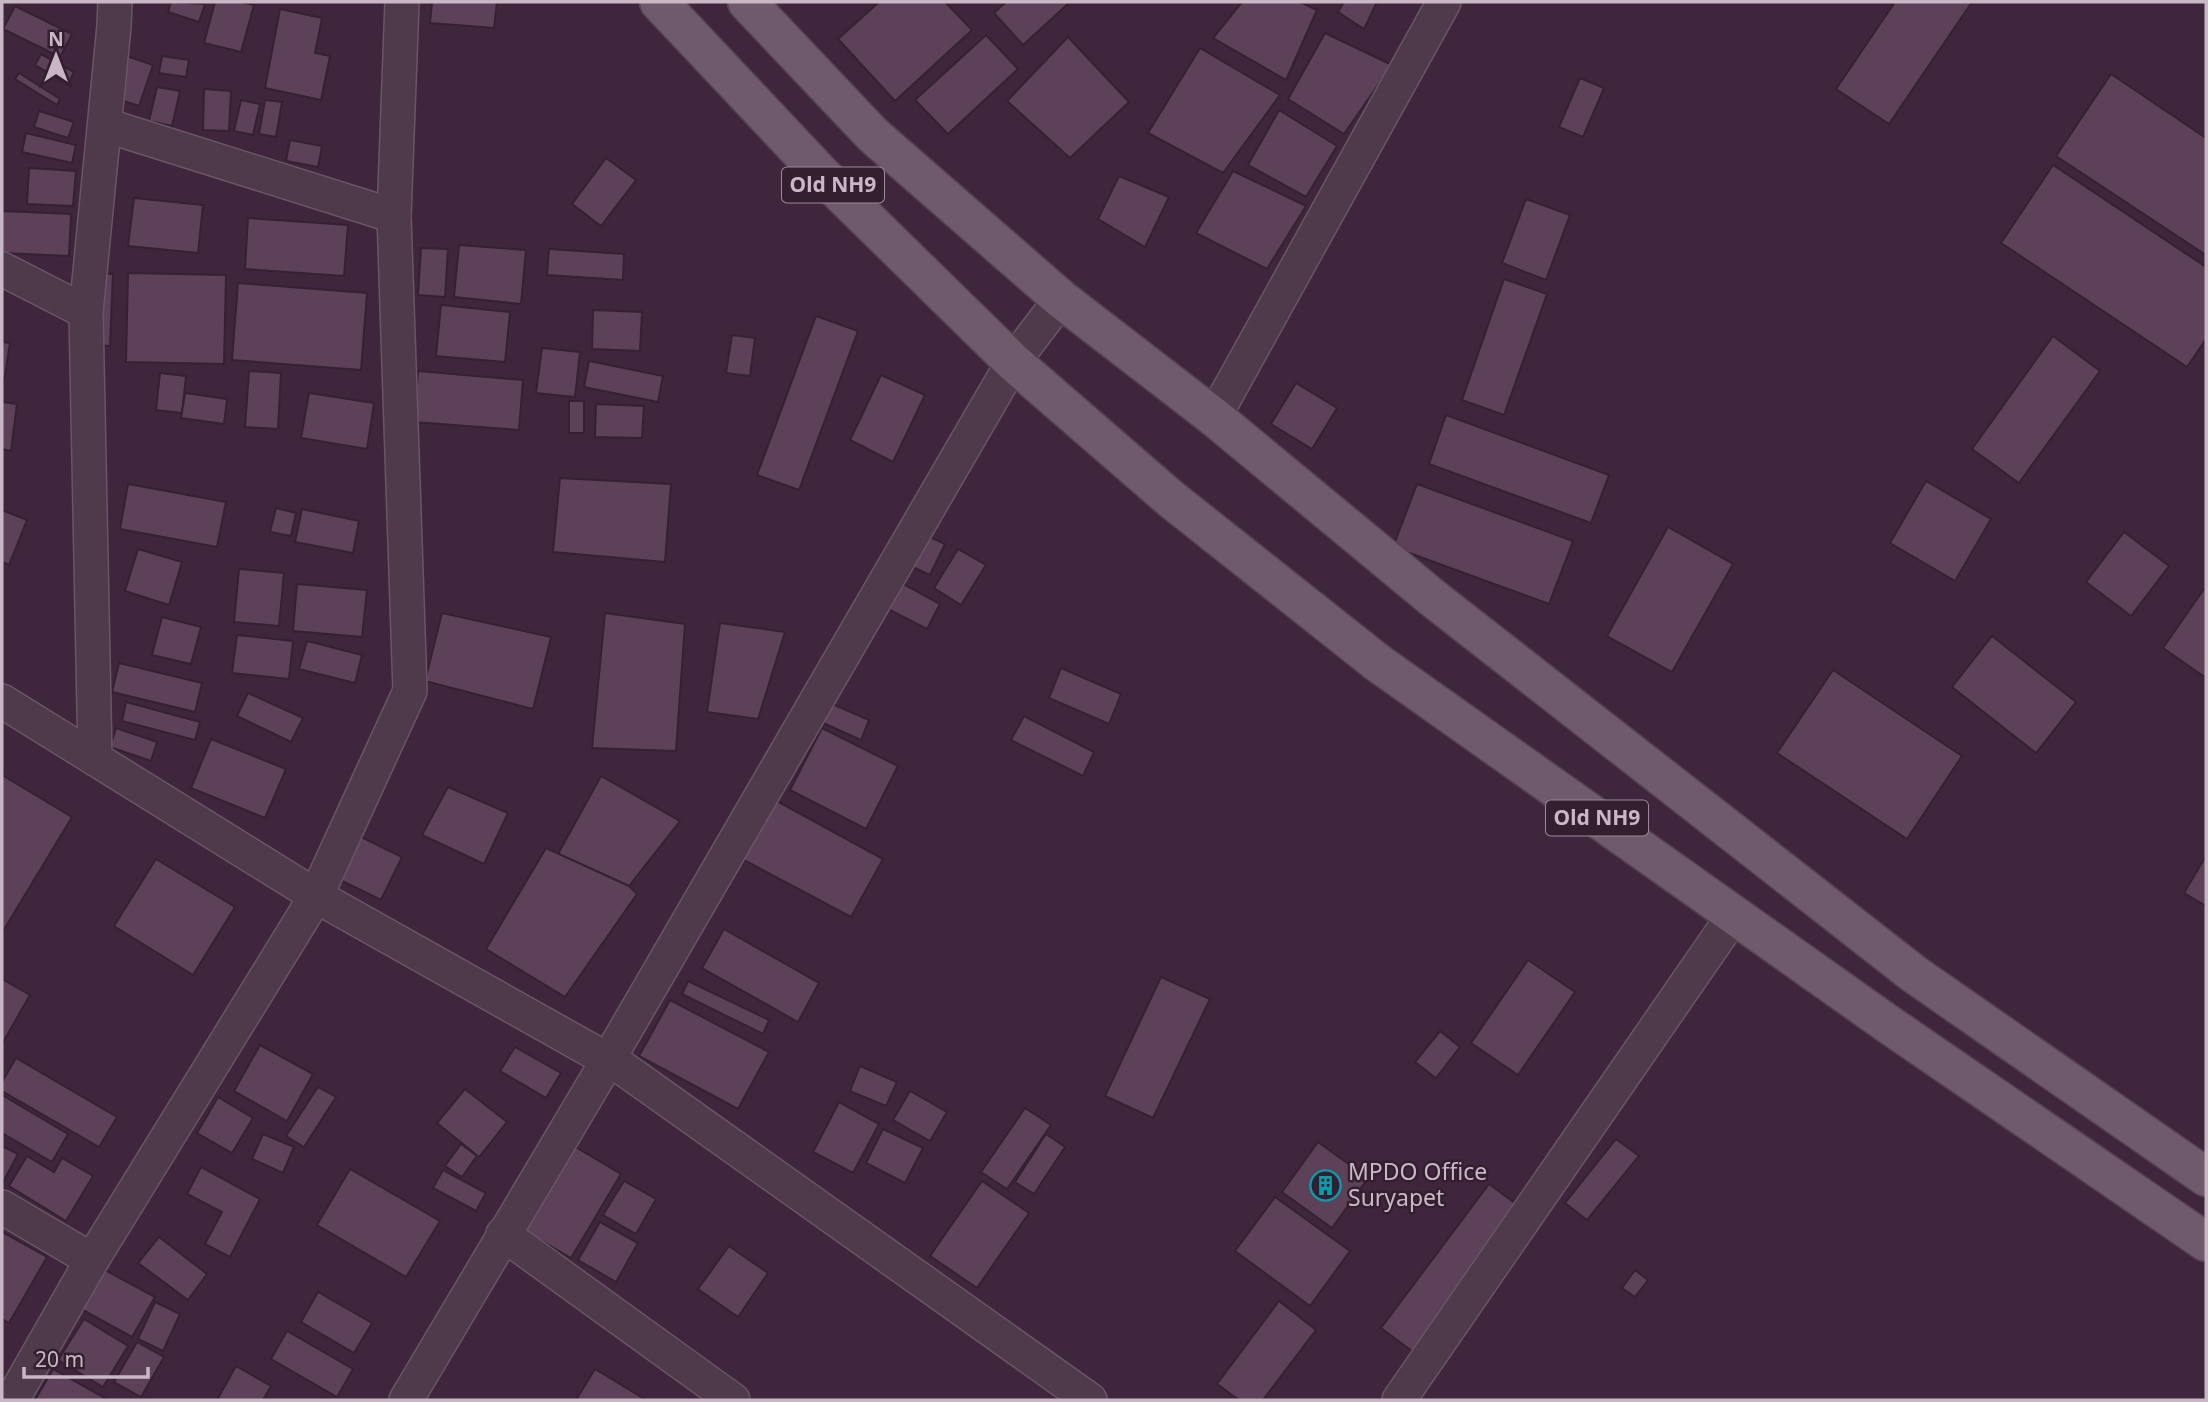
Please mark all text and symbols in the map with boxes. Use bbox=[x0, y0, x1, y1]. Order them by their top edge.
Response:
north arrow bbox=[21, 21, 91, 91]
text: N bbox=[48, 26, 64, 52]
road number: Old NH9 bbox=[782, 168, 884, 202]
road number: Old NH9 bbox=[1546, 800, 1648, 836]
place label: MPDO Office Suryapet bbox=[1348, 1155, 1487, 1213]
building icon: MPDO Office Suryapet bbox=[1308, 1168, 1342, 1202]
scale bar bbox=[24, 1336, 149, 1380]
text: 20 m bbox=[35, 1345, 84, 1373]

